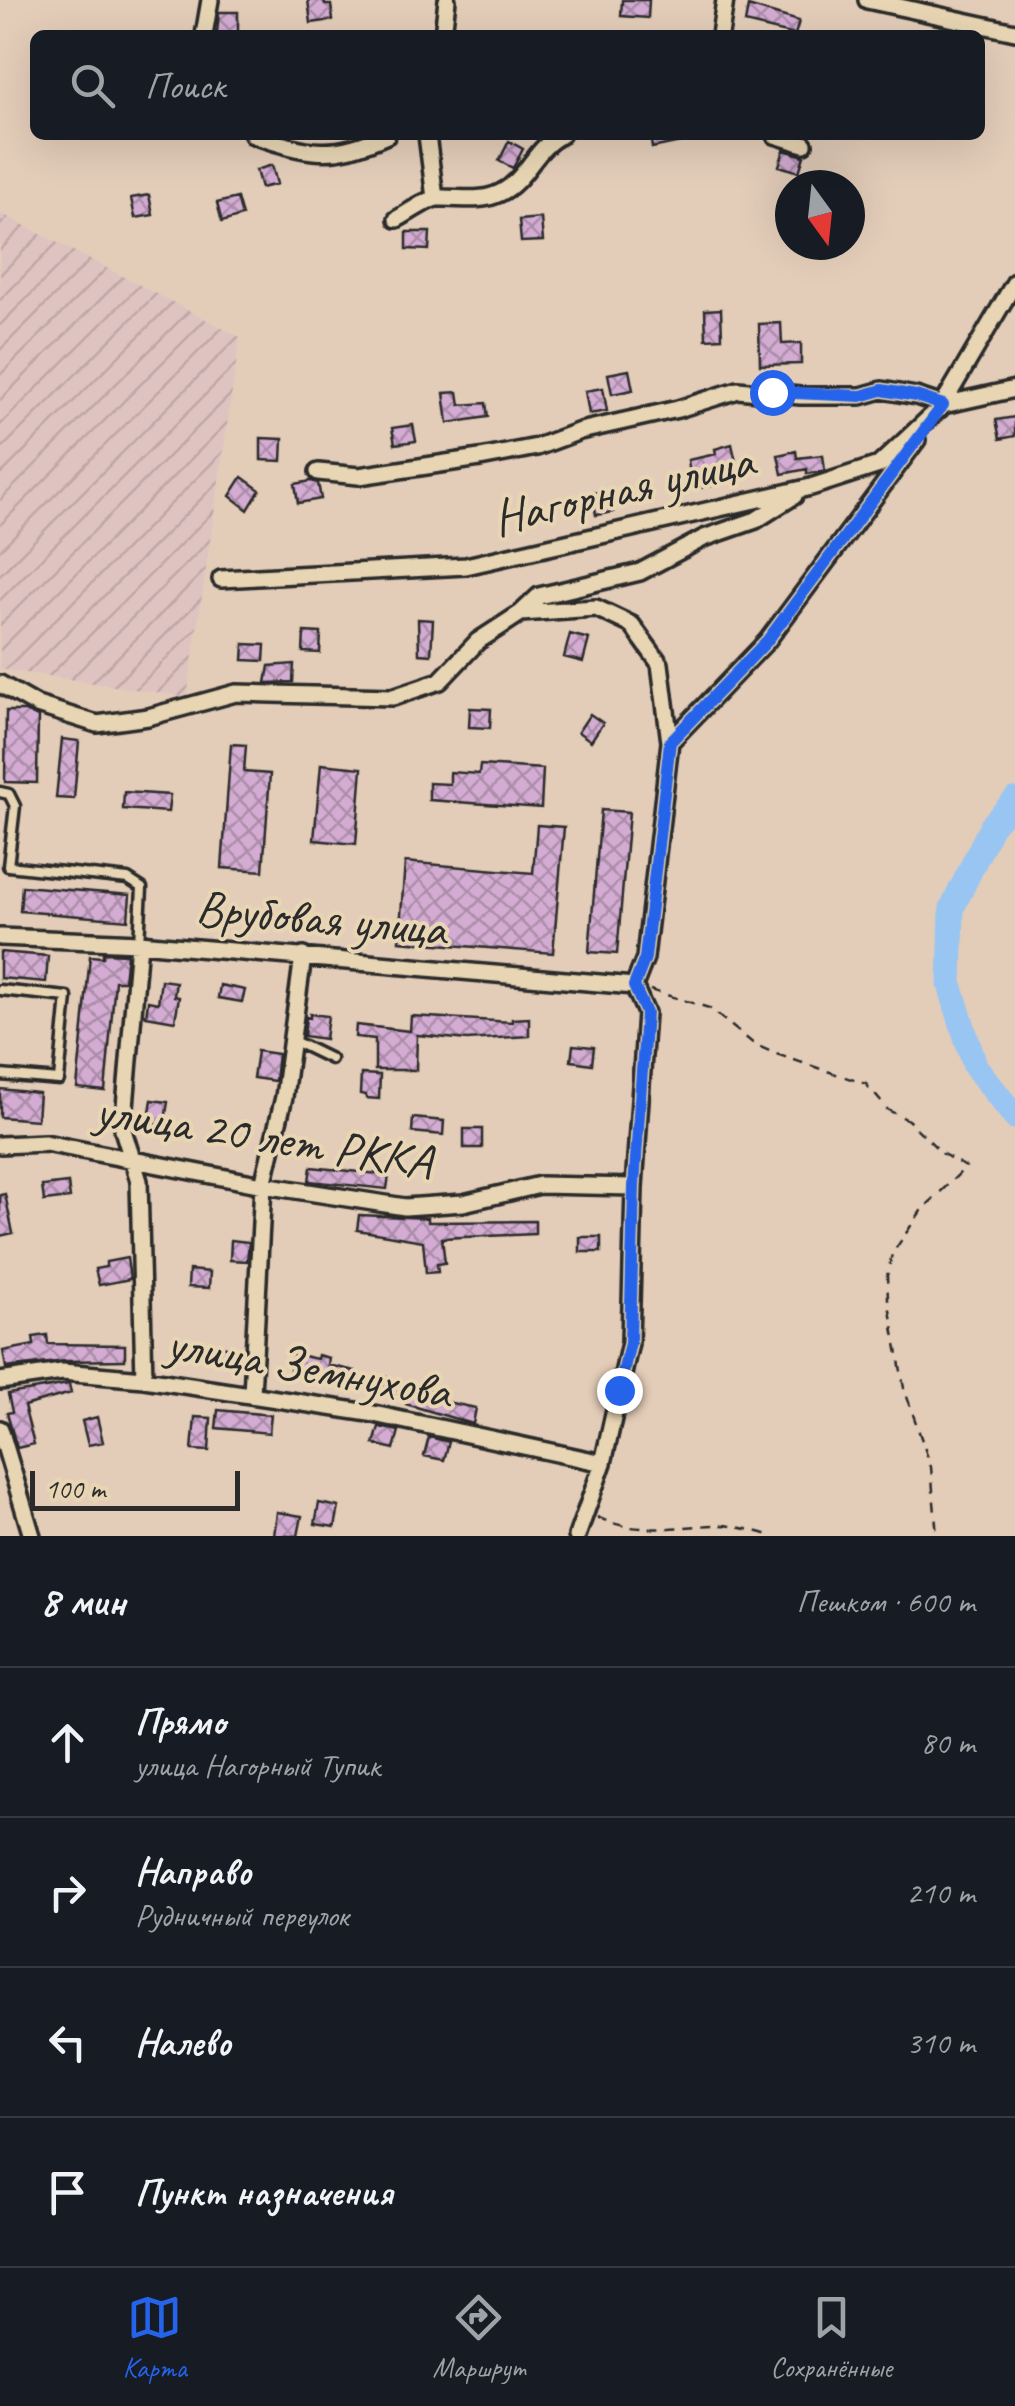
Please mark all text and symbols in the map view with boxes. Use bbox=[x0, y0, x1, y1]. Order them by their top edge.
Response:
search box bbox=[30, 30, 985, 140]
icon: search bbox=[65, 58, 120, 113]
text: Поиск bbox=[145, 62, 225, 109]
north arrow bbox=[775, 170, 865, 260]
route start bbox=[750, 370, 796, 416]
street label: Нагорная улица bbox=[487, 428, 763, 550]
street label: Врубовая улица bbox=[193, 876, 452, 961]
street label: улица 20 лет РККА bbox=[88, 1078, 439, 1194]
street label: улица Земнухова bbox=[159, 1311, 459, 1424]
route end bbox=[597, 1368, 643, 1414]
scale bar bbox=[30, 1466, 240, 1510]
text: 100 m bbox=[45, 1471, 105, 1506]
text: 8 мин bbox=[40, 1575, 125, 1628]
text: Пешком · 600 m bbox=[796, 1581, 975, 1622]
text: Прямо bbox=[135, 1698, 225, 1745]
icon: ahead bbox=[40, 1715, 95, 1770]
text: 80 m bbox=[921, 1722, 975, 1763]
text: улица Нагорный Тупик bbox=[135, 1745, 380, 1786]
text: Направо bbox=[135, 1848, 251, 1895]
icon: right bbox=[40, 1865, 95, 1920]
text: 210 m bbox=[906, 1872, 975, 1913]
text: Рудничный переулок bbox=[135, 1895, 349, 1936]
icon: left bbox=[40, 2015, 95, 2070]
text: Налево bbox=[135, 2019, 231, 2066]
text: 310 m bbox=[906, 2022, 975, 2063]
icon: arrive bbox=[40, 2165, 95, 2220]
text: Пункт назначения bbox=[135, 2169, 392, 2216]
tab: Карта bbox=[123, 2290, 187, 2385]
tab: Маршрут bbox=[433, 2290, 525, 2385]
tab: Сохранённые bbox=[771, 2290, 892, 2385]

